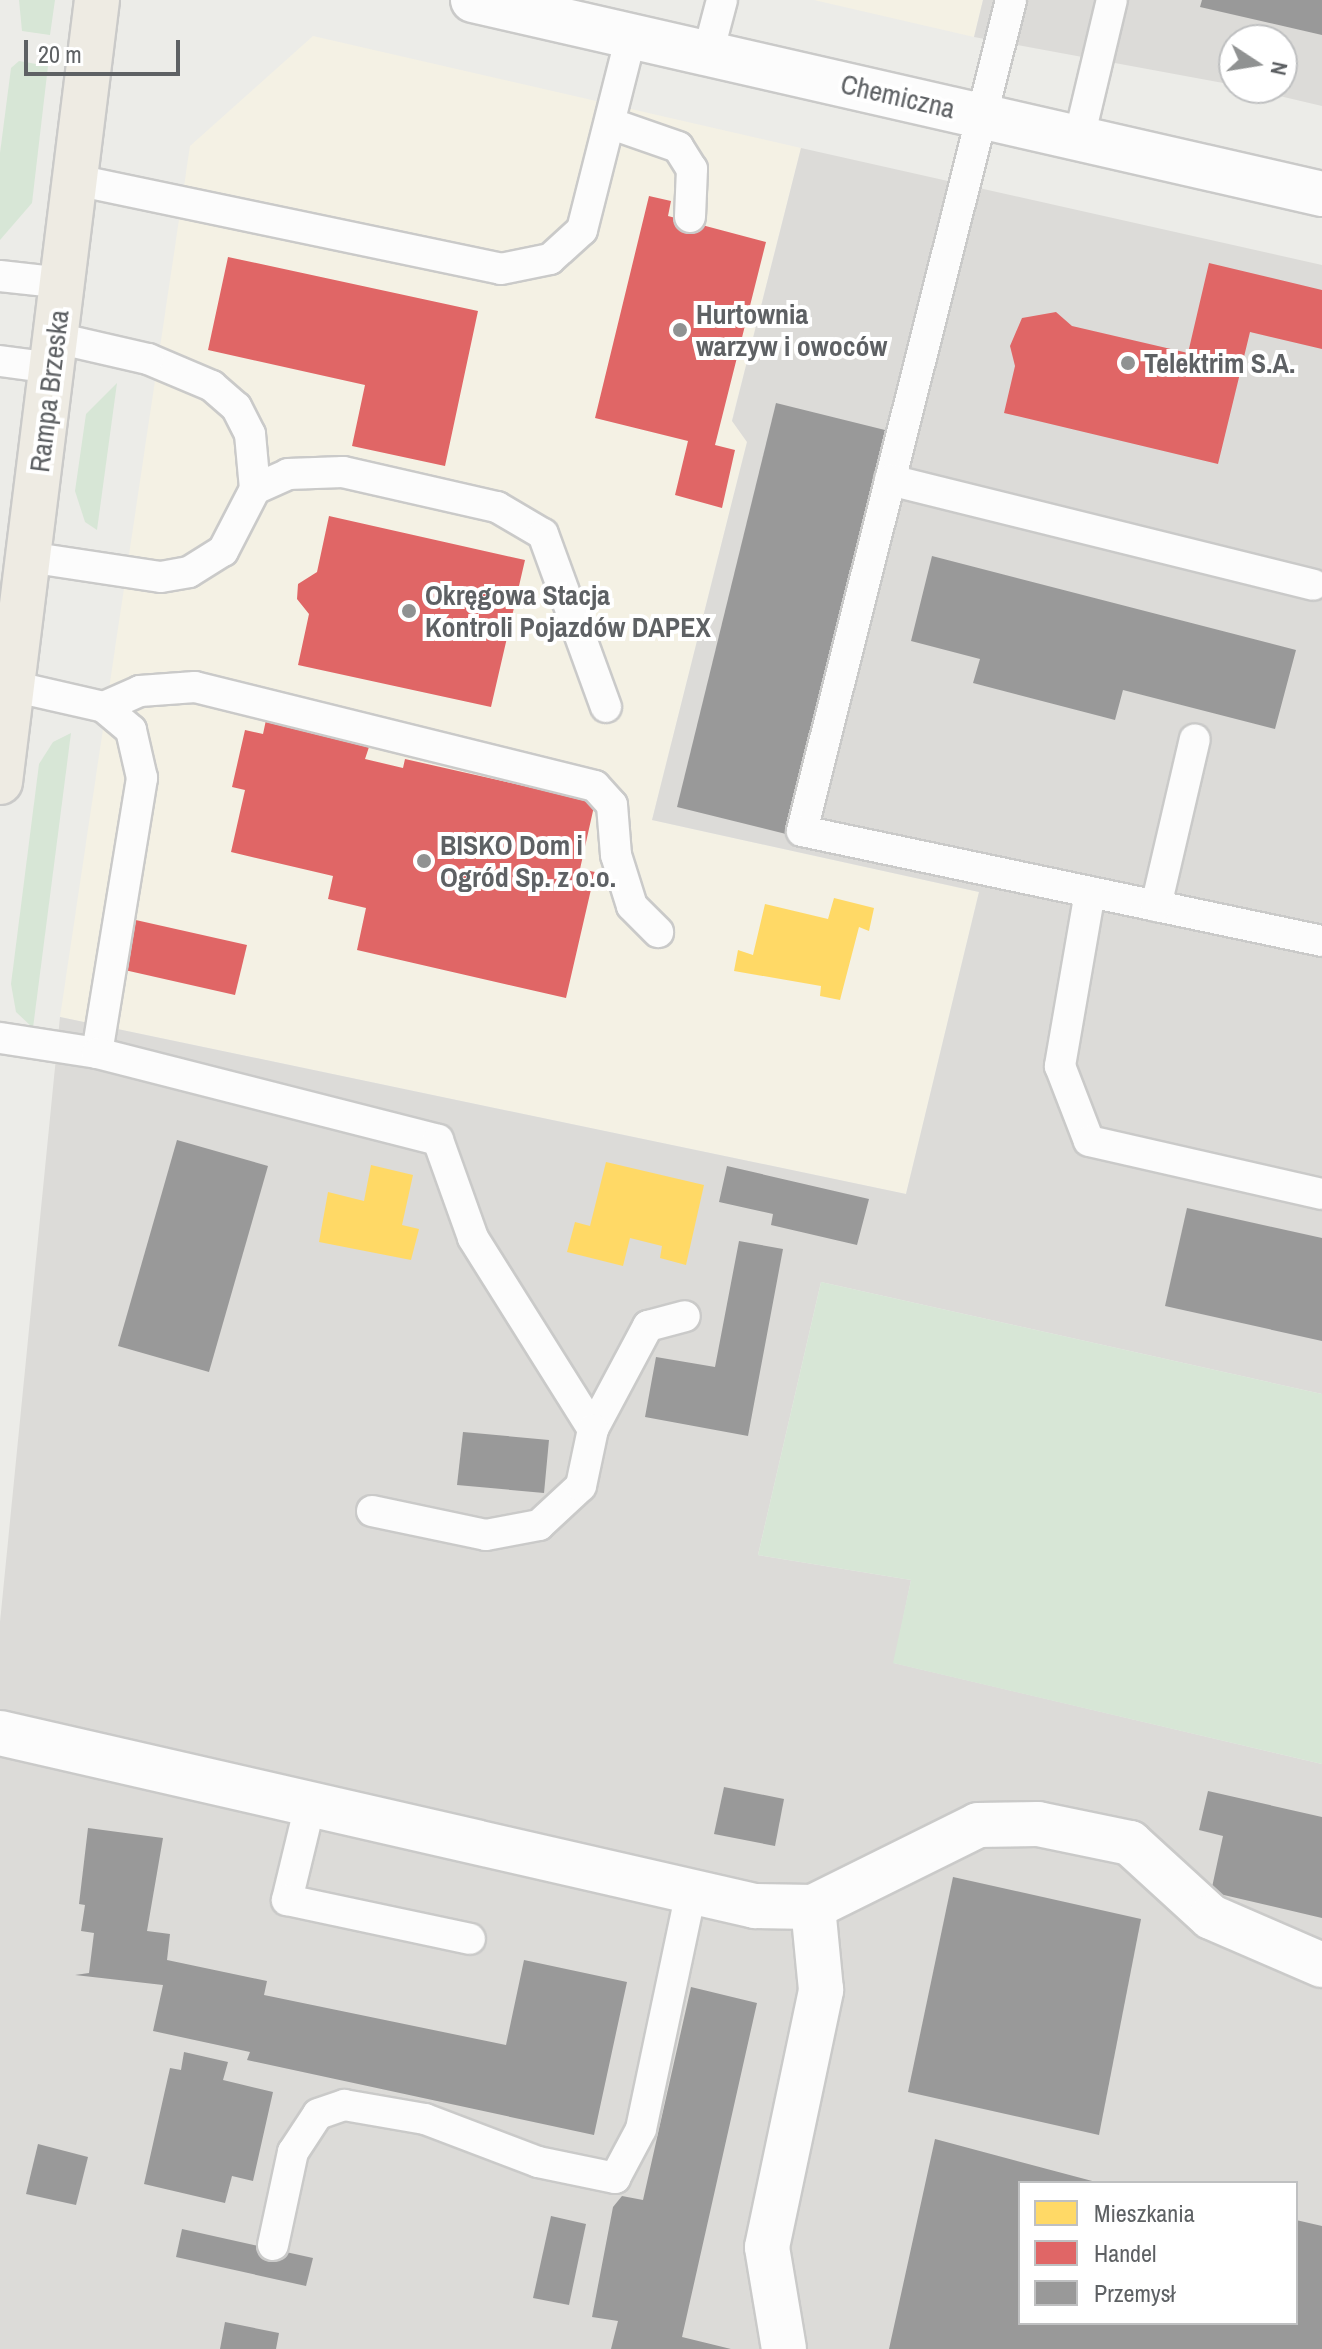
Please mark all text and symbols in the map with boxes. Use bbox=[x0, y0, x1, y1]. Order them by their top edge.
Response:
scale bar bbox=[28, 24, 184, 74]
north arrow bbox=[1218, 24, 1298, 104]
text: 20 m bbox=[38, 38, 82, 70]
text: N bbox=[1263, 59, 1296, 78]
street label: Chemiczna bbox=[838, 67, 958, 125]
place label: Hurtownia warzyw i owoców bbox=[696, 297, 887, 363]
street label: Rampa Brzeska bbox=[22, 308, 76, 474]
marker: Hurtownia warzyw i owoców bbox=[671, 321, 689, 339]
place label: Telektrim S.A. bbox=[1144, 346, 1295, 380]
marker: Telektrim S.A. bbox=[1119, 354, 1137, 372]
place label: Okręgowa Stacja Kontroli Pojazdów DAPEX bbox=[425, 578, 711, 644]
marker: Okręgowa Stacja Kontroli Pojazdów DAPEX bbox=[400, 602, 418, 620]
place label: BISKO Dom i Ogród Sp. z o.o. bbox=[440, 828, 616, 894]
marker: BISKO Dom i Ogród Sp. z o.o. bbox=[415, 852, 433, 870]
legend bbox=[1018, 2181, 1298, 2325]
text: Mieszkania bbox=[1094, 2197, 1195, 2229]
text: Handel bbox=[1094, 2237, 1156, 2269]
text: Przemysł bbox=[1094, 2277, 1175, 2309]

